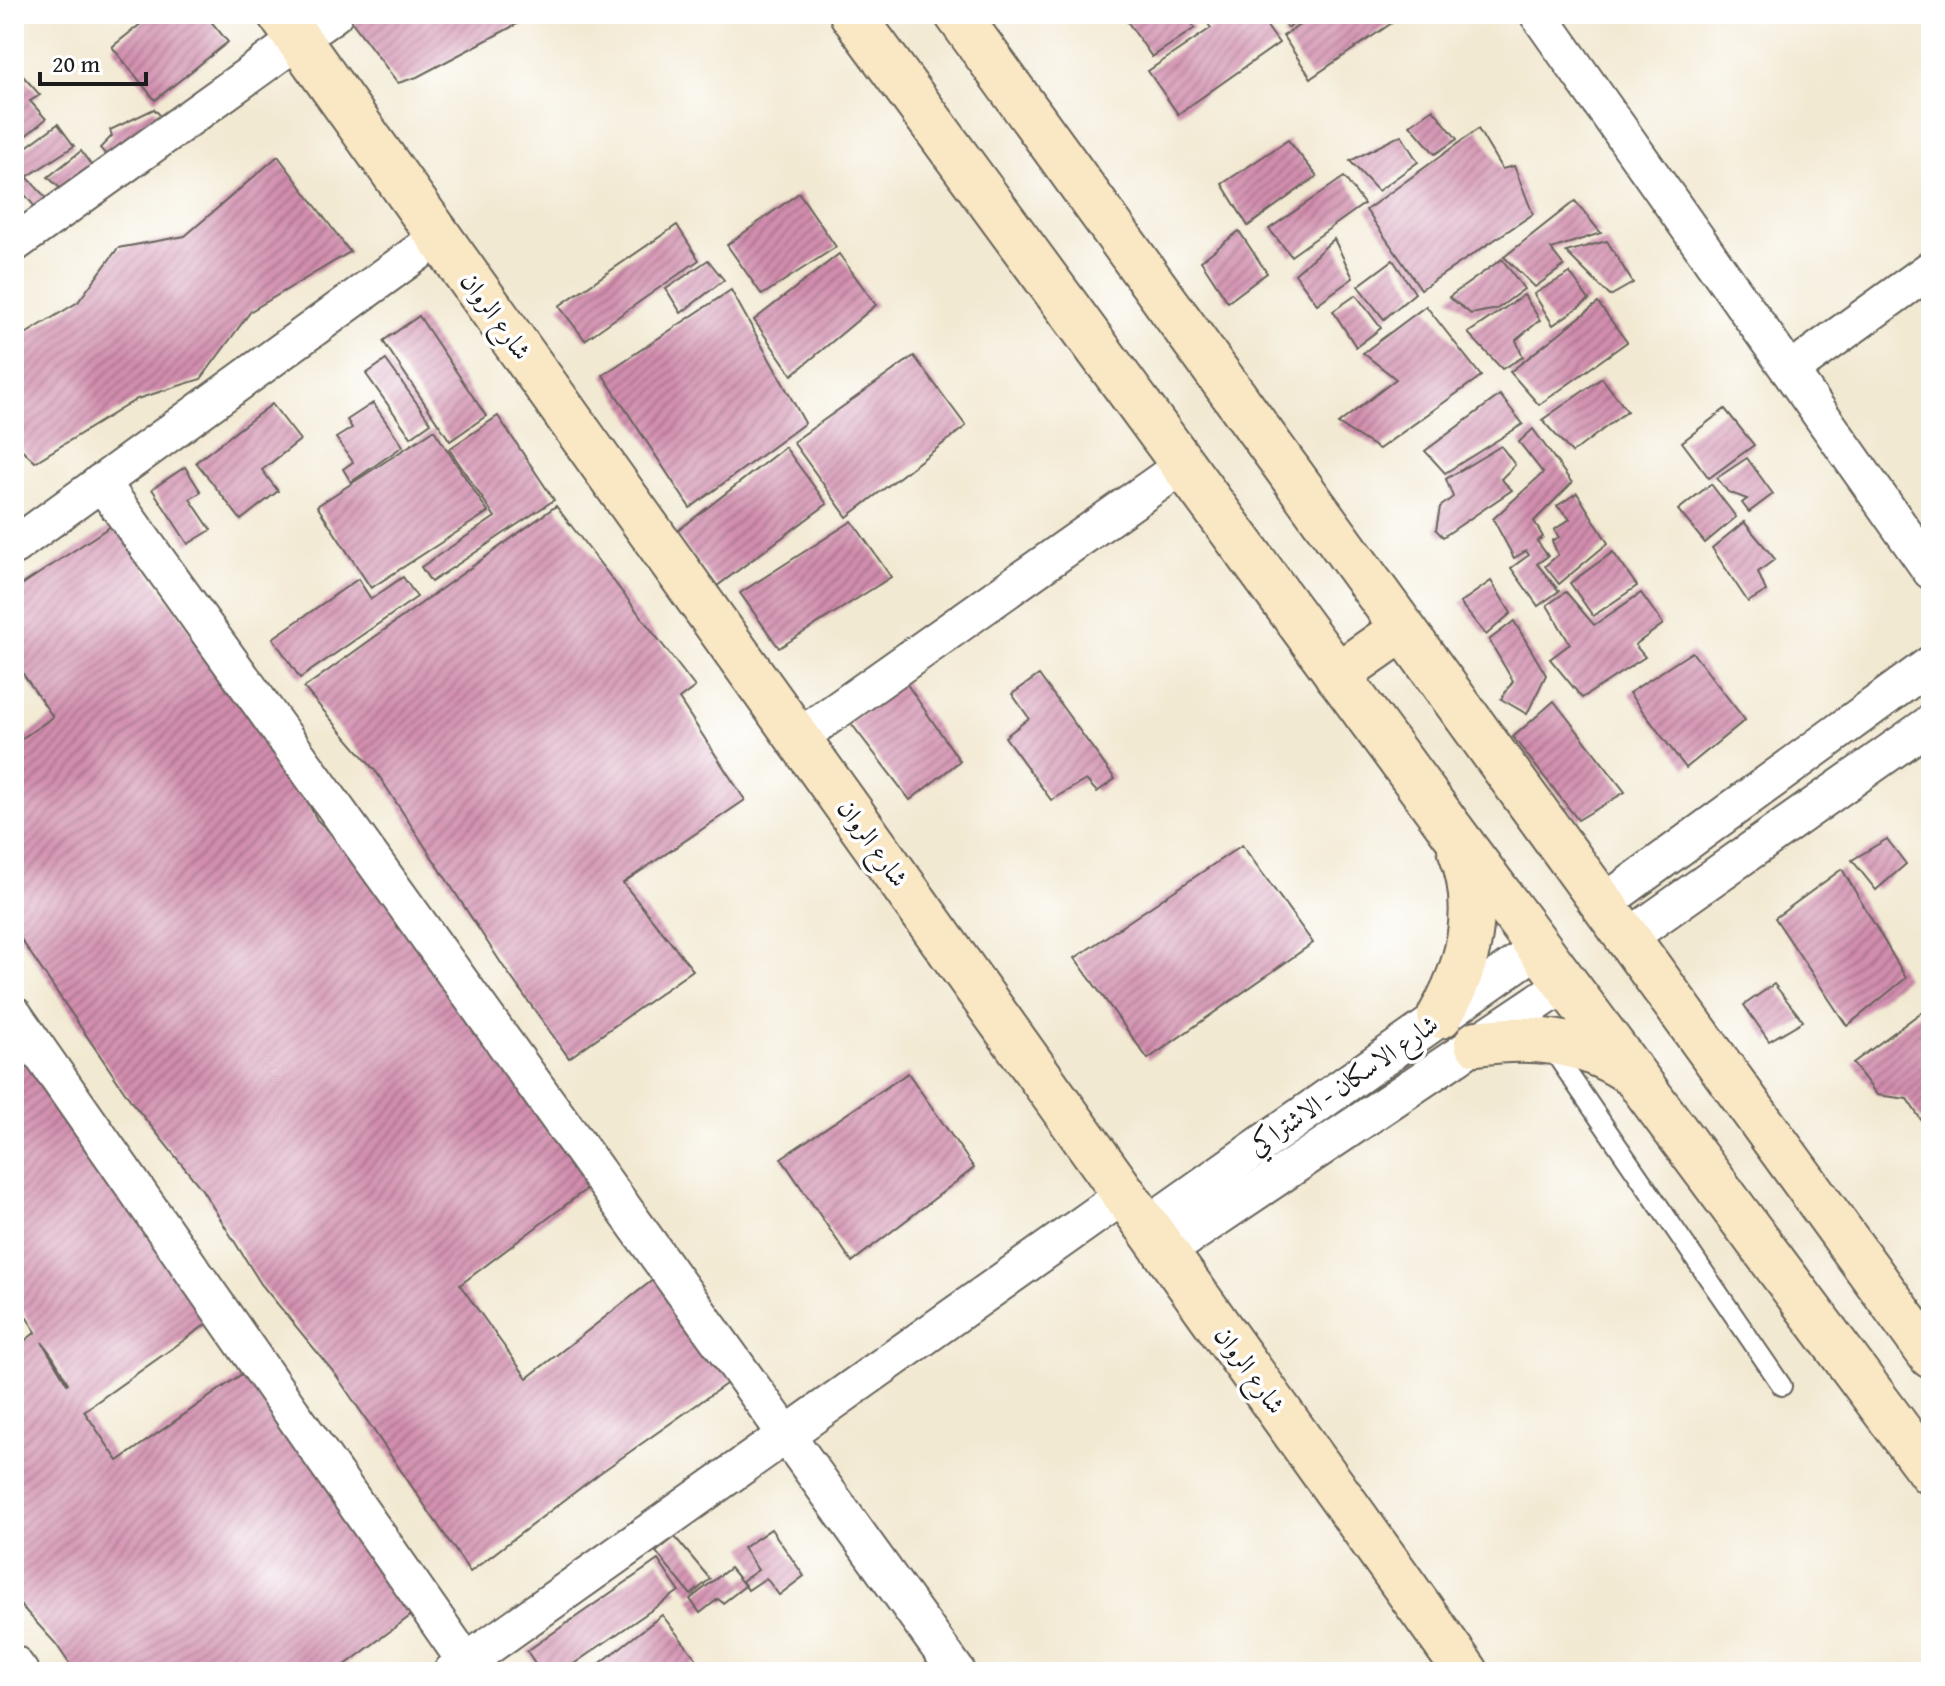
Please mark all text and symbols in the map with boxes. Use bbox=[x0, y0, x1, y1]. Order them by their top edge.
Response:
scale bar bbox=[40, 36, 146, 86]
text: 20 m bbox=[52, 46, 100, 81]
street label: شارع الروان bbox=[449, 264, 542, 370]
street label: شارع الروان bbox=[826, 791, 919, 897]
street label: شارع الاسكان - الاشتراكي bbox=[1240, 1004, 1448, 1167]
street label: شارع الروان bbox=[1203, 1318, 1296, 1424]

